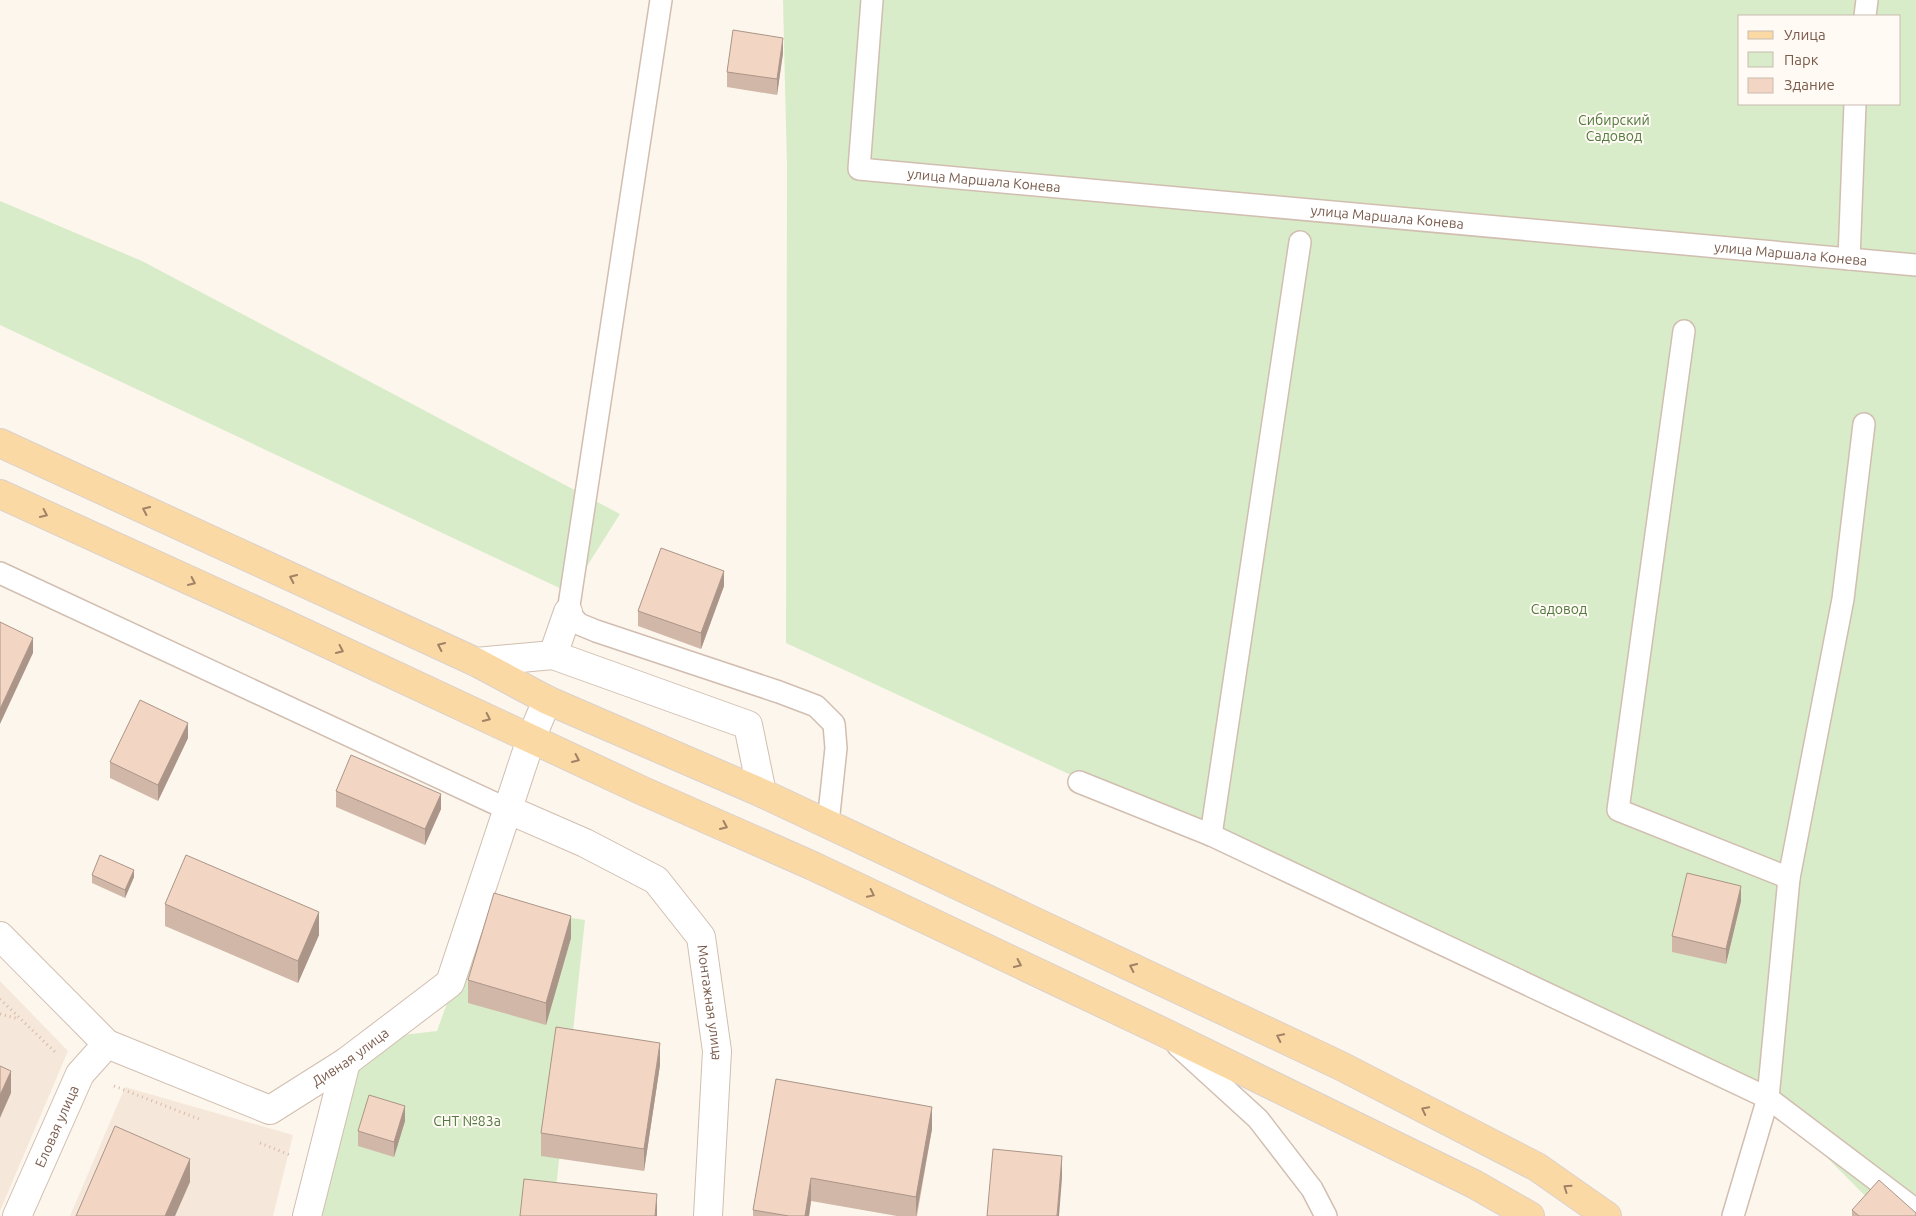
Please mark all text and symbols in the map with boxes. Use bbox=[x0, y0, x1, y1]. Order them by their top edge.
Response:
legend bbox=[1738, 15, 1901, 105]
text: Улица bbox=[1784, 26, 1826, 43]
text: Парк bbox=[1784, 51, 1819, 68]
text: Здание bbox=[1784, 76, 1835, 93]
park label: Сибирский Садовод bbox=[1578, 112, 1650, 144]
street label: улица Маршала Конева bbox=[907, 165, 1061, 195]
street label: улица Маршала Конева bbox=[1310, 202, 1465, 232]
street label: улица Маршала Конева bbox=[1713, 239, 1868, 269]
one-way arrow bbox=[142, 506, 151, 516]
one-way arrow bbox=[39, 508, 48, 519]
one-way arrow bbox=[289, 574, 298, 584]
one-way arrow bbox=[187, 576, 196, 586]
park label: Садовод bbox=[1531, 601, 1587, 617]
one-way arrow bbox=[437, 642, 446, 653]
one-way arrow bbox=[335, 643, 344, 654]
one-way arrow bbox=[482, 712, 491, 722]
one-way arrow bbox=[571, 753, 580, 764]
one-way arrow bbox=[719, 820, 728, 831]
one-way arrow bbox=[866, 888, 875, 898]
street label: Монтажная улица bbox=[694, 944, 725, 1061]
one-way arrow bbox=[1013, 957, 1022, 968]
one-way arrow bbox=[1129, 963, 1138, 973]
street label: Дивная улица bbox=[309, 1025, 392, 1090]
one-way arrow bbox=[1276, 1033, 1285, 1043]
street label: Еловая улица bbox=[32, 1083, 82, 1170]
one-way arrow bbox=[1421, 1106, 1430, 1116]
park label: СНТ №83а bbox=[433, 1113, 501, 1129]
one-way arrow bbox=[1563, 1185, 1573, 1194]

